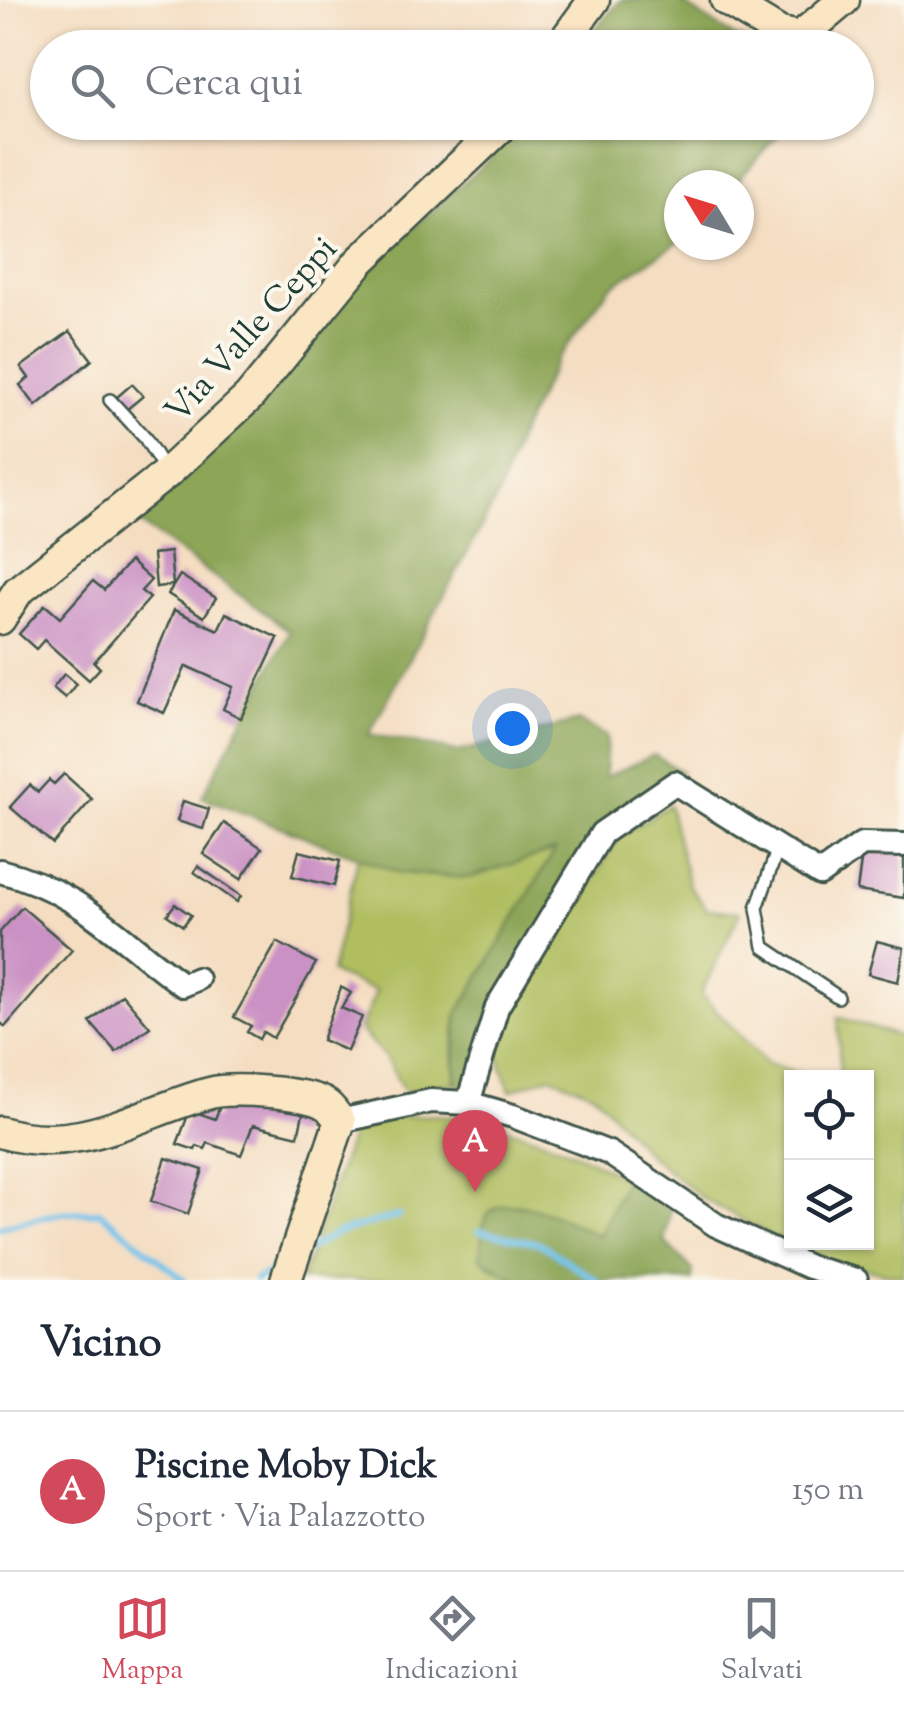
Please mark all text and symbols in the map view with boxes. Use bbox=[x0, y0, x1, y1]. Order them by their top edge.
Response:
search box bbox=[30, 30, 874, 140]
icon: search bbox=[65, 58, 120, 113]
text: Cerca qui bbox=[145, 58, 303, 112]
north arrow bbox=[664, 170, 754, 260]
street label: Via Valle Ceppi bbox=[154, 226, 351, 436]
your location bbox=[487, 703, 538, 754]
map controls bbox=[784, 1070, 874, 1250]
button: locate bbox=[784, 1070, 874, 1160]
pin: A bbox=[442, 1110, 508, 1192]
button: layers bbox=[784, 1160, 874, 1250]
text: Vicino bbox=[40, 1315, 161, 1375]
text: Piscine Moby Dick bbox=[135, 1441, 437, 1495]
text: A bbox=[60, 1468, 85, 1514]
text: 150 m bbox=[792, 1468, 864, 1514]
text: Sport · Via Palazzotto bbox=[135, 1495, 426, 1541]
tab: Mappa bbox=[101, 1591, 183, 1691]
tab: Indicazioni bbox=[386, 1591, 518, 1691]
tab: Salvati bbox=[721, 1591, 803, 1691]

